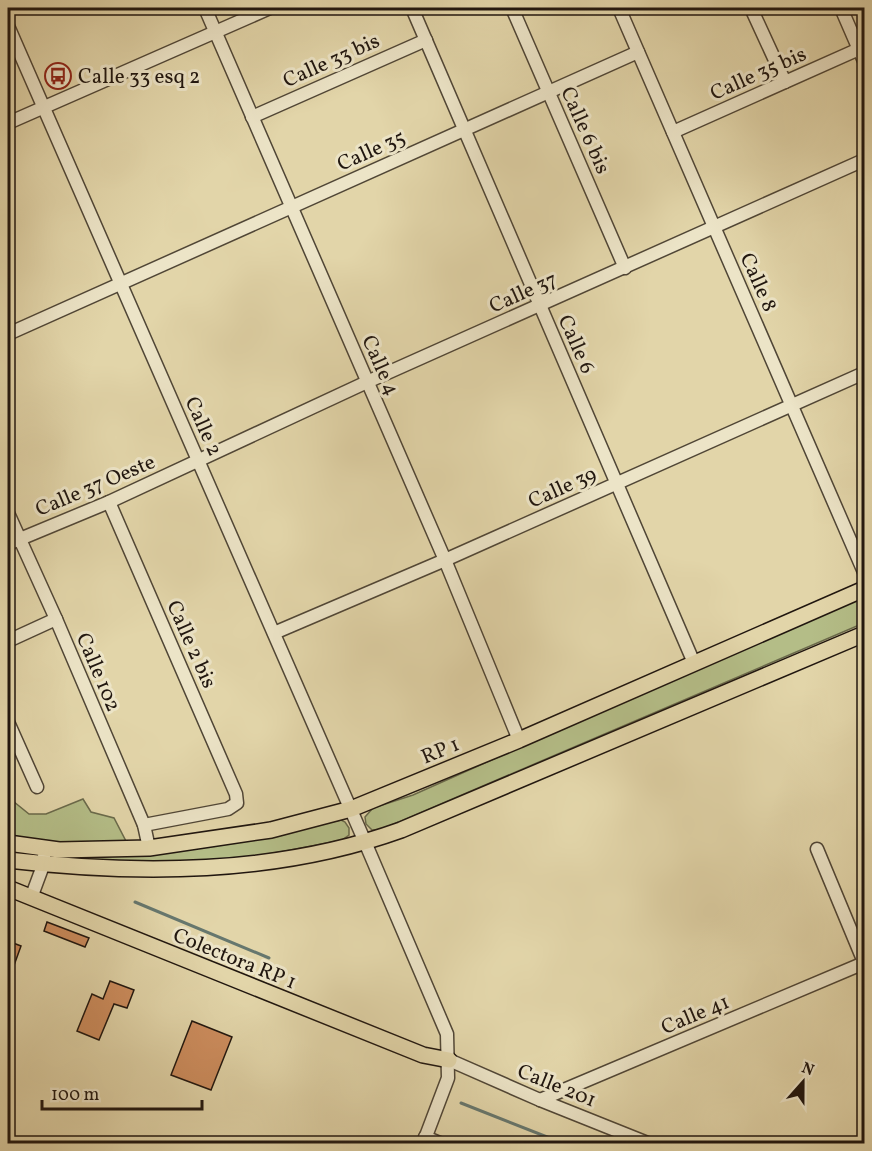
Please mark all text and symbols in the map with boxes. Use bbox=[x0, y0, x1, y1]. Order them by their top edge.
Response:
street label: Calle 33 bis bbox=[279, 27, 385, 96]
street label: Calle 35 bis bbox=[706, 40, 811, 109]
bus stop icon: Calle 33 esq 2 bbox=[43, 61, 73, 91]
place label: Calle 33 esq 2 bbox=[78, 63, 200, 92]
street label: Calle 6 bis bbox=[553, 82, 617, 179]
street label: Calle 35 bbox=[333, 124, 410, 179]
street label: Calle 8 bbox=[732, 249, 783, 317]
street label: Calle 37 bbox=[485, 266, 562, 321]
street label: Calle 6 bbox=[550, 311, 601, 379]
street label: Calle 4 bbox=[353, 331, 406, 400]
street label: Calle 2 bbox=[177, 392, 229, 461]
street label: Calle 37 Oeste bbox=[31, 448, 160, 525]
street label: Calle 39 bbox=[524, 460, 602, 516]
street label: Calle 2 bis bbox=[158, 596, 223, 693]
street label: Calle 102 bbox=[68, 629, 127, 716]
street label: RP 1 bbox=[417, 730, 464, 772]
street label: Colectora RP 1 bbox=[168, 921, 301, 997]
street label: Calle 41 bbox=[657, 988, 734, 1043]
north arrow bbox=[773, 1052, 833, 1112]
street label: Calle 201 bbox=[513, 1057, 600, 1115]
text: N bbox=[798, 1058, 817, 1082]
scale bar bbox=[42, 1073, 202, 1111]
text: 100 m bbox=[51, 1083, 100, 1108]

